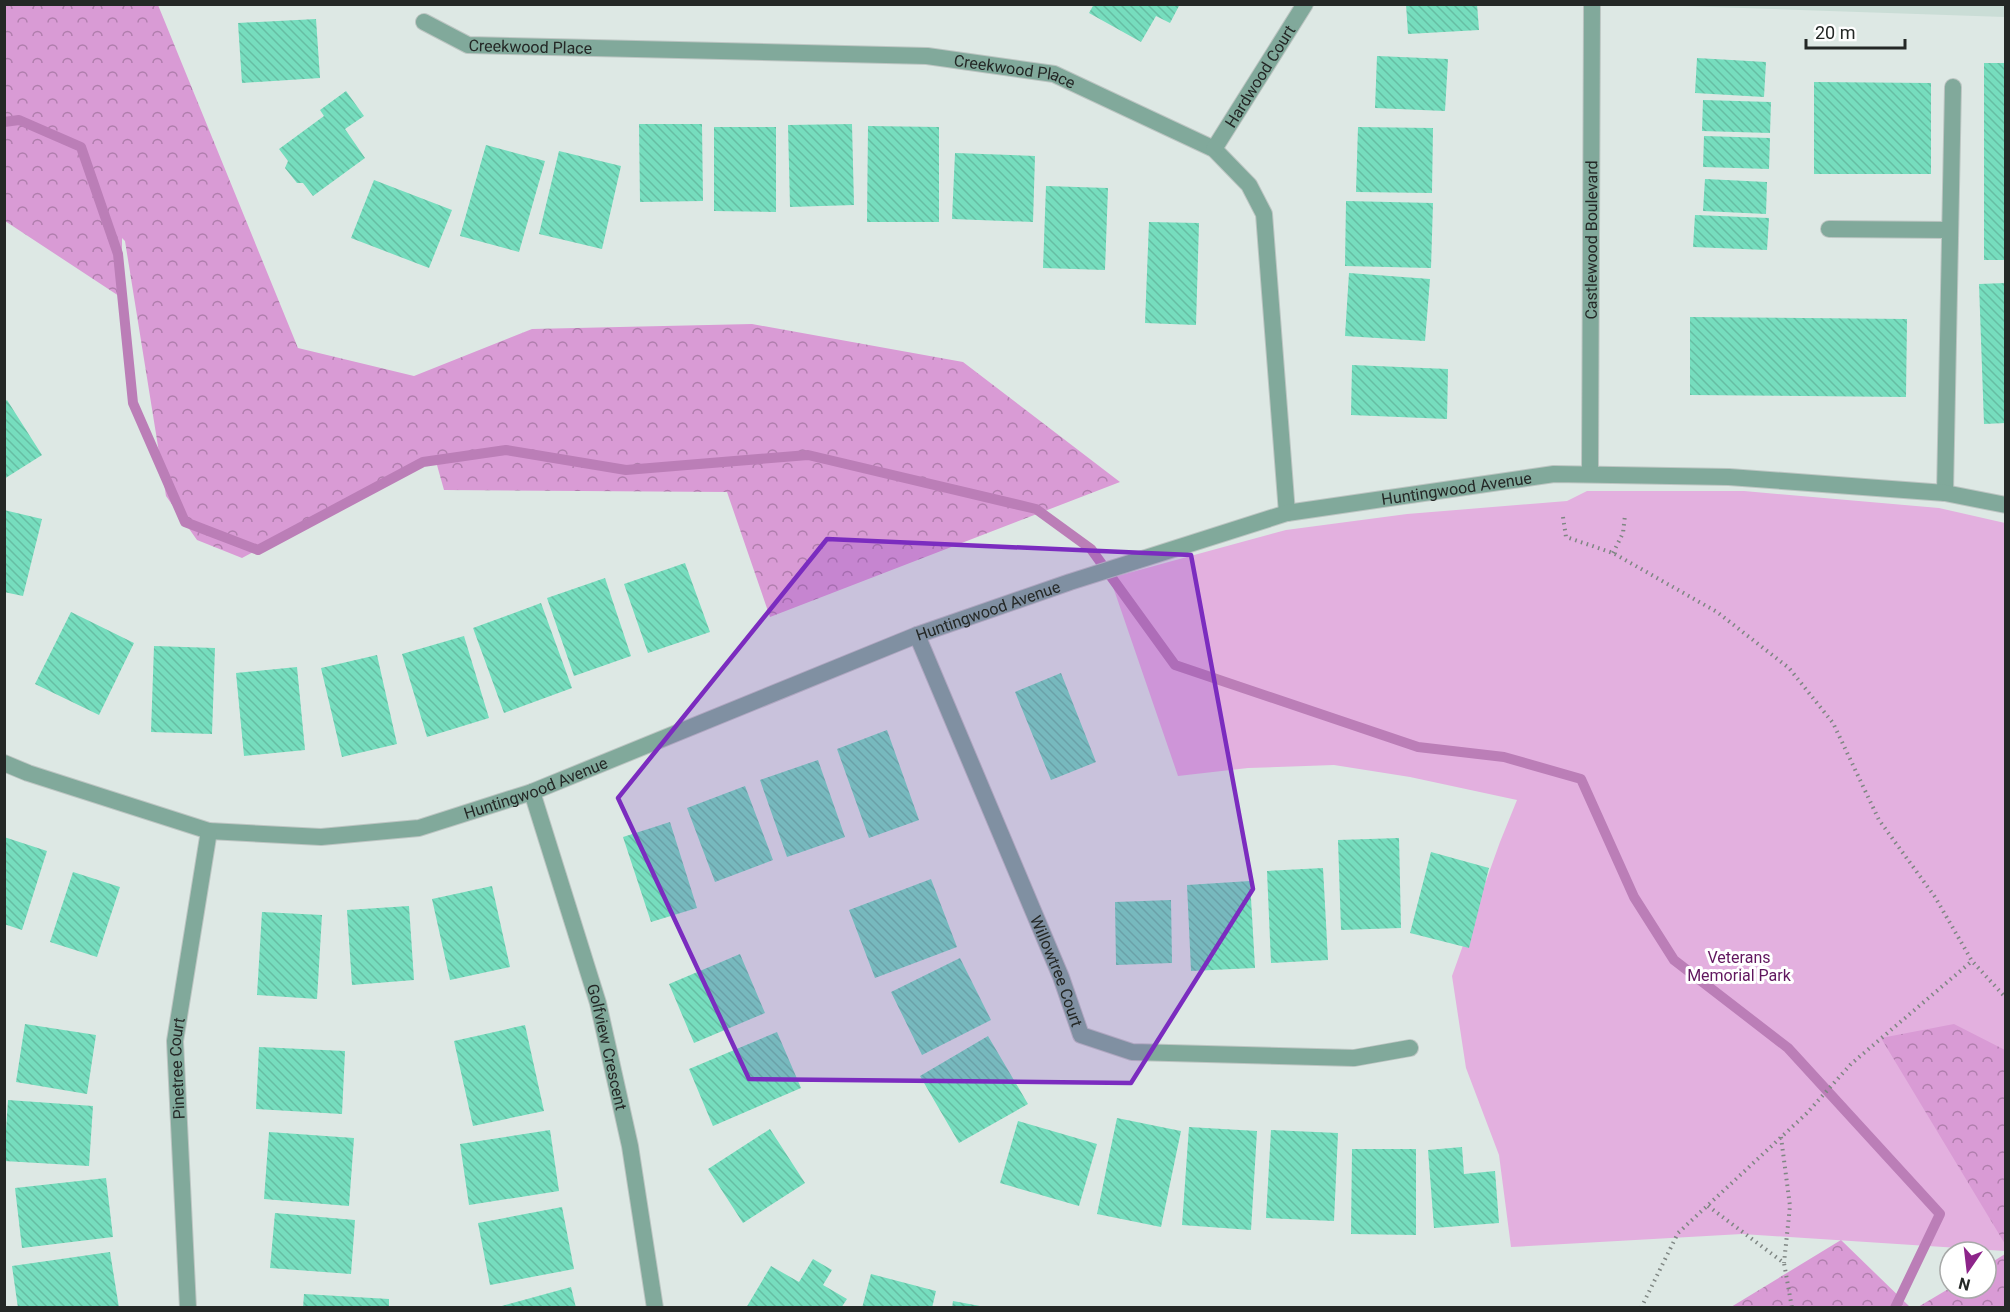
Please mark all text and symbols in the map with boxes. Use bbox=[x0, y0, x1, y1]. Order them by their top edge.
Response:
scale bar bbox=[1806, 12, 1905, 50]
street label: Hardwood Court bbox=[1221, 22, 1299, 131]
text: 20 m bbox=[1815, 22, 1855, 43]
street label: Creekwood Place bbox=[468, 36, 592, 58]
street label: Creekwood Place bbox=[953, 51, 1078, 93]
street label: Castlewood Boulevard bbox=[1582, 160, 1601, 320]
street label: Huntingwood Avenue bbox=[1380, 468, 1533, 509]
street label: Huntingwood Avenue bbox=[913, 577, 1063, 645]
street label: Huntingwood Avenue bbox=[462, 753, 610, 823]
street label: Willowtree Court bbox=[1026, 913, 1086, 1029]
park label: Veterans Memorial Park bbox=[1687, 948, 1792, 985]
street label: Golfview Crescent bbox=[583, 982, 631, 1112]
street label: Pinetree Court bbox=[166, 1016, 189, 1120]
north arrow bbox=[1938, 1240, 1998, 1300]
text: N bbox=[1957, 1273, 1972, 1295]

